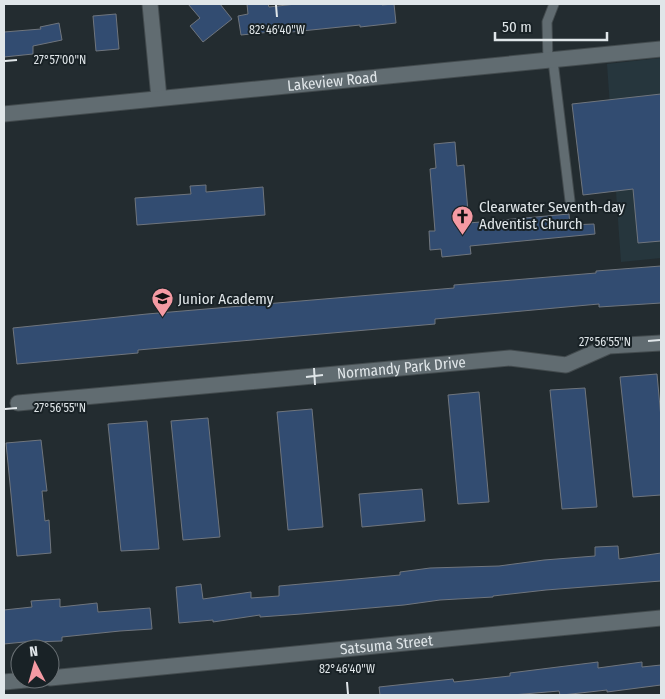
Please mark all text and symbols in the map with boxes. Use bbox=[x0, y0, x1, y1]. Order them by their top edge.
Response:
scale bar bbox=[495, 10, 608, 42]
text: 50 m bbox=[502, 18, 532, 36]
text: 82°46'40"W bbox=[249, 23, 305, 37]
text: 27°57'00"N bbox=[34, 53, 86, 67]
street label: Lakeview Road bbox=[286, 68, 378, 95]
place label: Clearwater Seventh-day Adventist Church bbox=[479, 198, 625, 233]
church icon: Clearwater Seventh-day Adventist Church bbox=[451, 204, 475, 235]
school or university icon: Junior Academy bbox=[150, 287, 174, 318]
place label: Junior Academy bbox=[178, 290, 274, 308]
text: 27°56'55"N bbox=[579, 335, 631, 349]
street label: Normandy Park Drive bbox=[336, 353, 467, 383]
text: 27°56'55"N bbox=[34, 401, 86, 415]
street label: Satsuma Street bbox=[339, 631, 434, 658]
north arrow bbox=[10, 639, 60, 689]
text: N bbox=[29, 643, 39, 660]
text: 82°46'40"W bbox=[319, 662, 375, 676]

